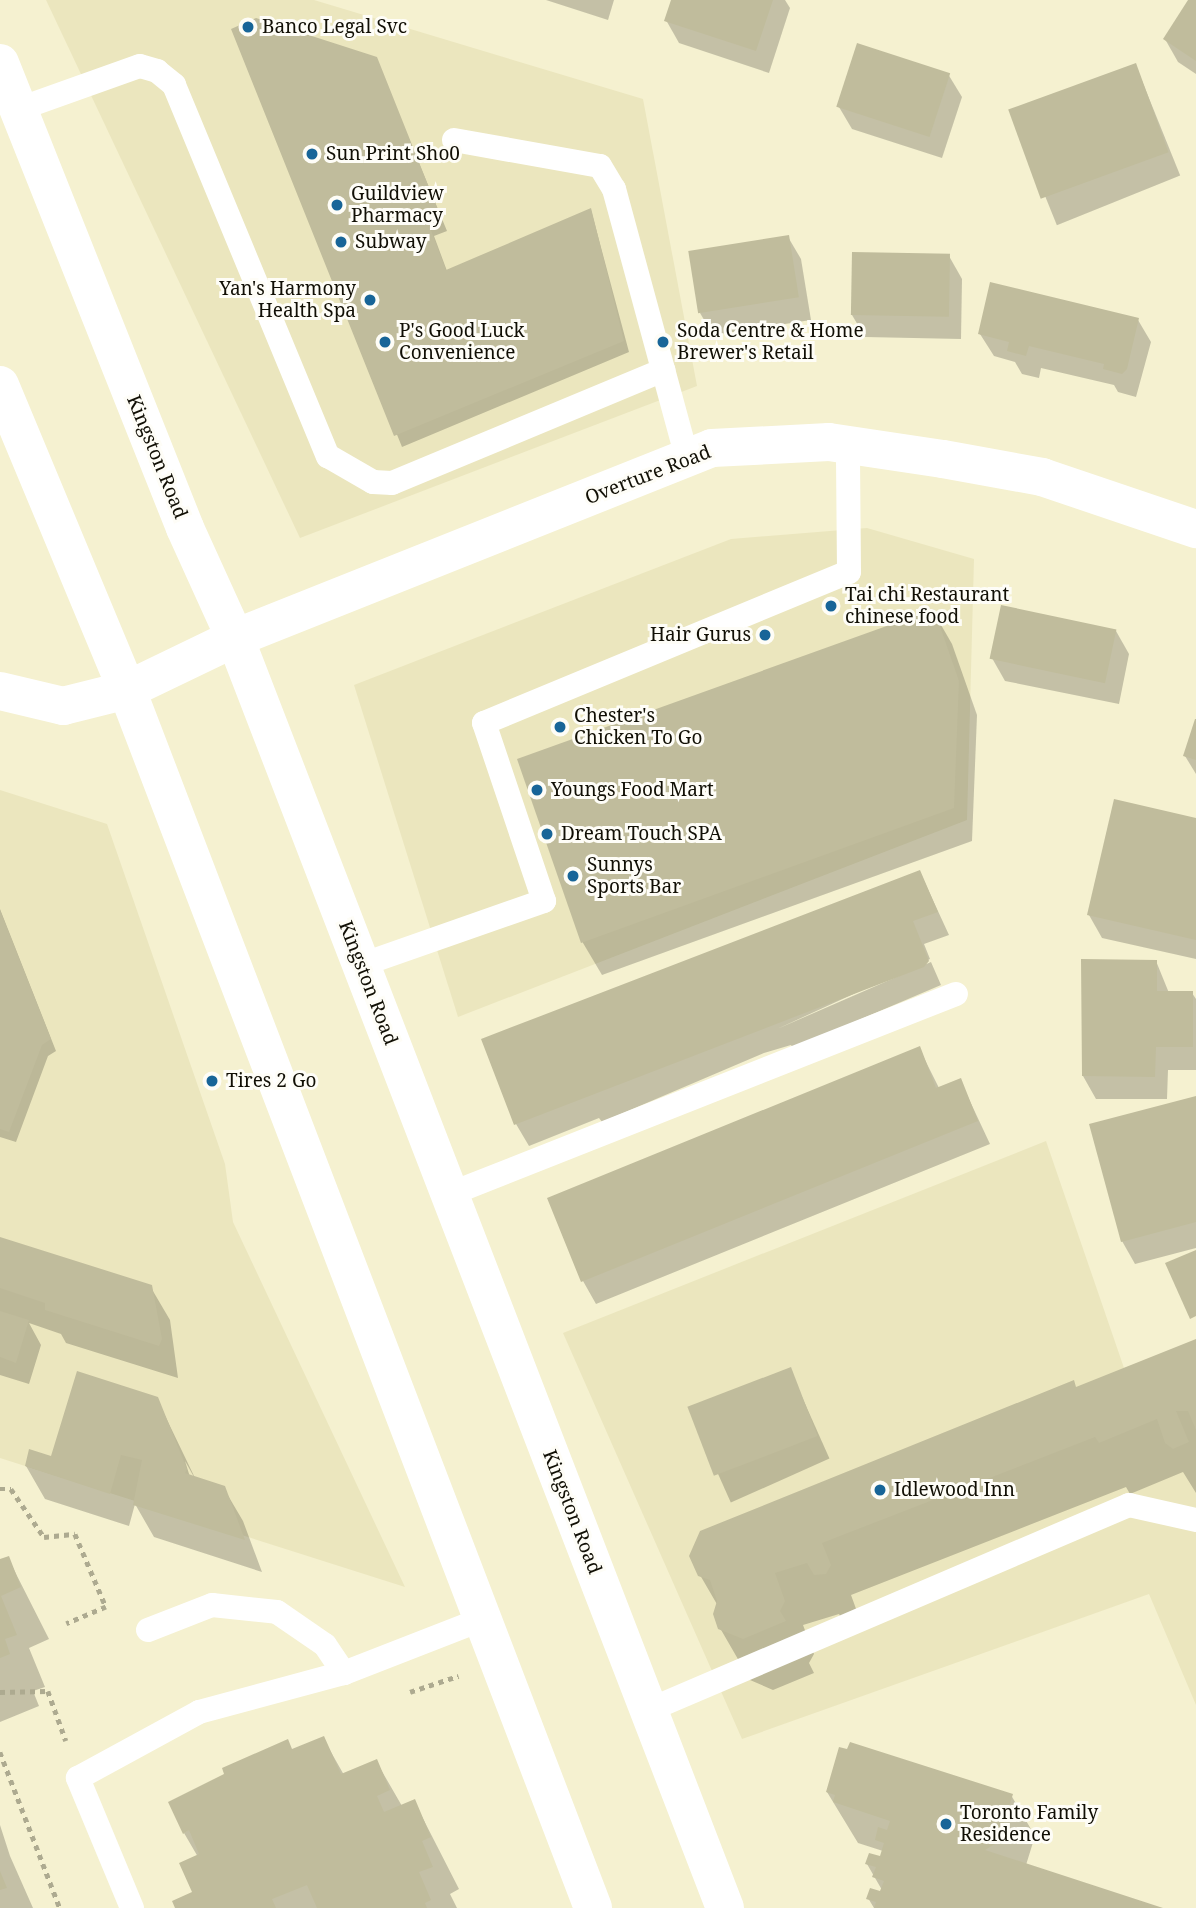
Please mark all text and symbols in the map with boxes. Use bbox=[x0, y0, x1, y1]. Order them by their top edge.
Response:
place label: Banco Legal Svc bbox=[262, 16, 407, 38]
marker: Banco Legal Svc bbox=[240, 19, 256, 35]
place label: Sun Print Sho0 bbox=[326, 143, 460, 165]
marker: Sun Print Sho0 bbox=[304, 146, 320, 162]
place label: Guildview Pharmacy bbox=[351, 183, 444, 227]
marker: Guildview Pharmacy bbox=[329, 197, 345, 213]
place label: Subway bbox=[355, 231, 426, 253]
marker: Subway bbox=[333, 234, 349, 250]
place label: Yan's Harmony Health Spa bbox=[219, 278, 356, 322]
marker: Yan's Harmony Health Spa bbox=[362, 292, 378, 308]
place label: P's Good Luck Convenience bbox=[399, 320, 525, 364]
place label: Soda Centre & Home Brewer's Retail bbox=[677, 320, 864, 364]
marker: P's Good Luck Convenience bbox=[377, 334, 393, 350]
marker: Soda Centre & Home Brewer's Retail bbox=[655, 334, 671, 350]
street label: Kingston Road bbox=[122, 392, 192, 522]
street label: Overture Road bbox=[582, 441, 714, 509]
place label: Tai chi Restaurant chinese food bbox=[845, 584, 1009, 628]
marker: Tai chi Restaurant chinese food bbox=[823, 598, 839, 614]
place label: Hair Gurus bbox=[650, 624, 751, 646]
marker: Hair Gurus bbox=[757, 627, 773, 643]
place label: Chester's Chicken To Go bbox=[574, 705, 702, 749]
marker: Chester's Chicken To Go bbox=[552, 719, 568, 735]
place label: Youngs Food Mart bbox=[551, 779, 714, 801]
marker: Youngs Food Mart bbox=[529, 782, 545, 798]
place label: Dream Touch SPA bbox=[561, 823, 722, 845]
marker: Dream Touch SPA bbox=[539, 826, 555, 842]
place label: Sunnys Sports Bar bbox=[587, 854, 681, 898]
marker: Sunnys Sports Bar bbox=[565, 868, 581, 884]
street label: Kingston Road bbox=[334, 918, 402, 1048]
place label: Tires 2 Go bbox=[226, 1070, 316, 1092]
marker: Tires 2 Go bbox=[204, 1073, 220, 1089]
street label: Kingston Road bbox=[538, 1447, 606, 1577]
place label: Idlewood Inn bbox=[894, 1479, 1015, 1501]
marker: Idlewood Inn bbox=[872, 1482, 888, 1498]
place label: Toronto Family Residence bbox=[960, 1802, 1098, 1846]
marker: Toronto Family Residence bbox=[938, 1816, 954, 1832]

